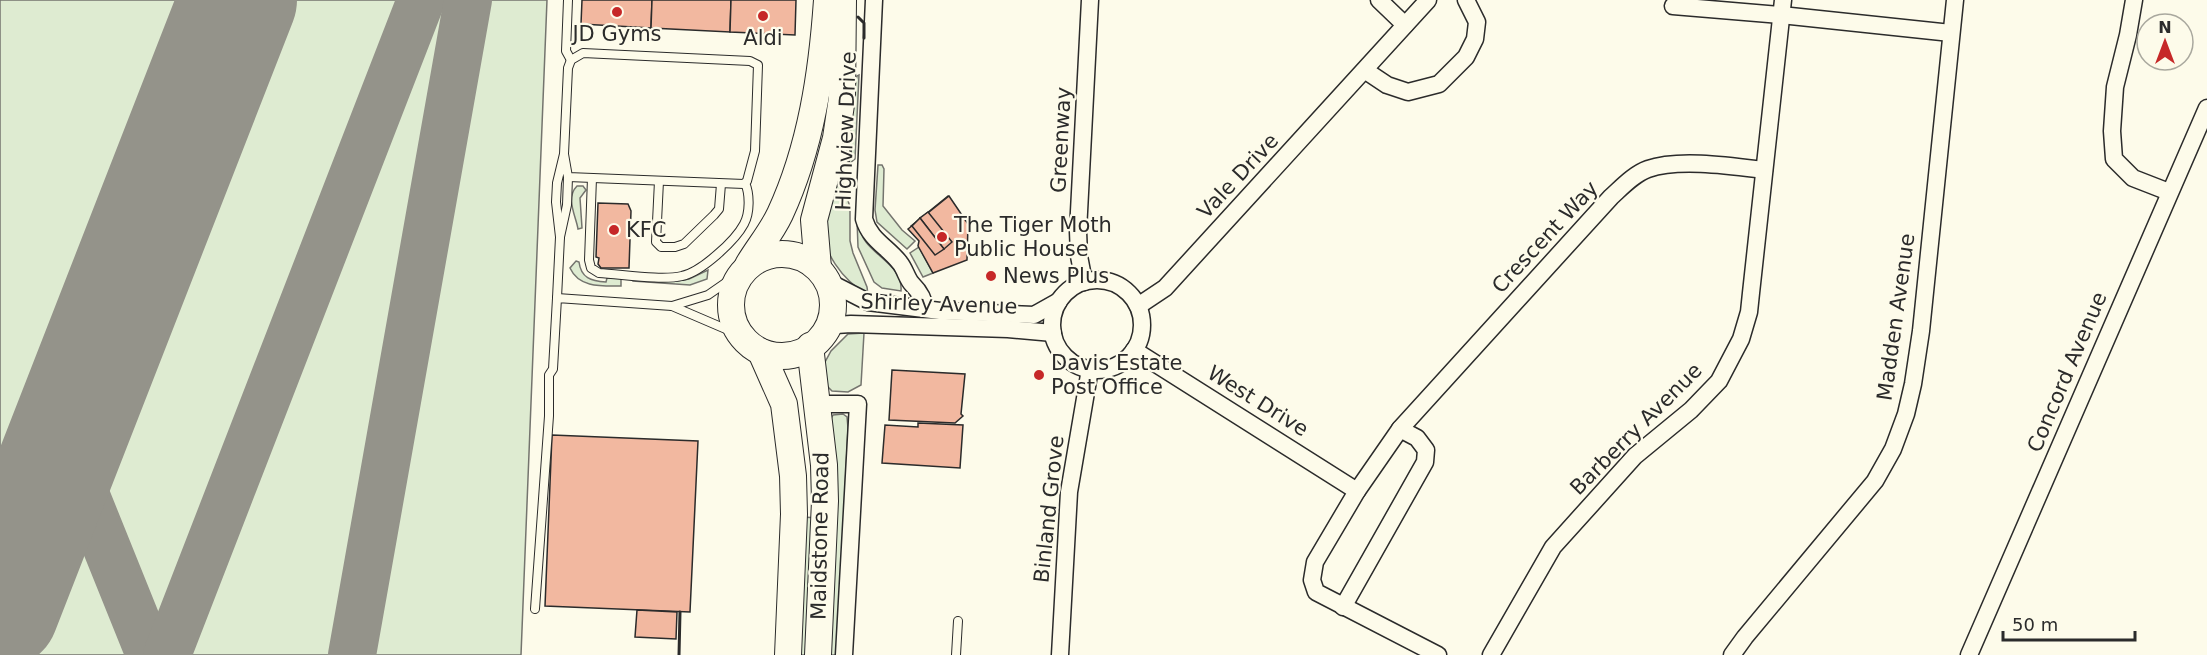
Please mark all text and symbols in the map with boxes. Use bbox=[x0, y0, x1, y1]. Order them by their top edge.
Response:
marker: JD Gyms bbox=[610, 5, 624, 19]
marker: Aldi bbox=[756, 9, 770, 23]
north arrow bbox=[2135, 12, 2195, 72]
text: N bbox=[2158, 18, 2172, 37]
place label: JD Gyms bbox=[570, 22, 662, 46]
place label: Aldi bbox=[743, 26, 783, 50]
street label: Highview Drive bbox=[831, 51, 861, 211]
street label: Greenway bbox=[1046, 86, 1076, 194]
street label: Vale Drive bbox=[1193, 129, 1283, 223]
street label: Crescent Way bbox=[1487, 176, 1603, 298]
place label: The Tiger Moth Public House bbox=[953, 213, 1112, 261]
place label: KFC bbox=[626, 218, 667, 242]
marker: KFC bbox=[607, 223, 621, 237]
marker: The Tiger Moth Public House bbox=[935, 230, 949, 244]
street label: Madden Avenue bbox=[1872, 232, 1920, 402]
place label: News Plus bbox=[1003, 264, 1109, 288]
marker: News Plus bbox=[984, 269, 998, 283]
street label: Concord Avenue bbox=[2022, 288, 2112, 456]
street label: Shirley Avenue bbox=[860, 289, 1018, 319]
place label: Davis Estate Post Office bbox=[1051, 351, 1182, 399]
street label: Barberry Avenue bbox=[1565, 358, 1707, 500]
street label: West Drive bbox=[1203, 361, 1313, 441]
marker: Davis Estate Post Office bbox=[1032, 368, 1046, 382]
street label: Binland Grove bbox=[1029, 434, 1069, 584]
street label: Maidstone Road bbox=[807, 452, 833, 620]
scale bar bbox=[2003, 604, 2135, 642]
text: 50 m bbox=[2012, 614, 2058, 635]

